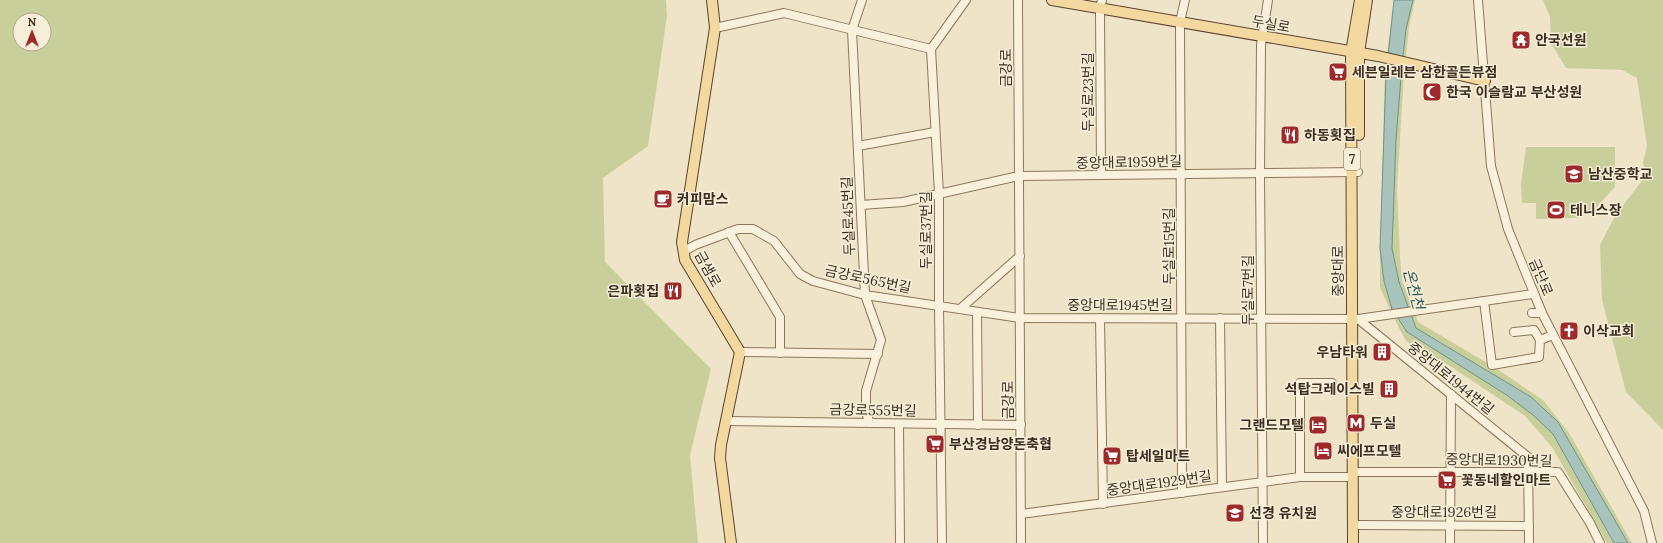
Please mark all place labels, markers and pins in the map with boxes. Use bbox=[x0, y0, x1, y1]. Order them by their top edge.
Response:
temple icon: 안국선원 bbox=[1510, 29, 1532, 51]
place label: 안국선원 bbox=[1535, 31, 1587, 49]
supermarket icon: 세븐일레븐 삼한골든뷰점 bbox=[1327, 61, 1349, 83]
place label: 세븐일레븐 삼한골든뷰점 bbox=[1352, 63, 1497, 81]
mosque icon: 한국 이슬람교 부산성원 bbox=[1421, 81, 1443, 103]
place label: 한국 이슬람교 부산성원 bbox=[1446, 83, 1582, 101]
restaurant icon: 하동횟집 bbox=[1279, 124, 1301, 146]
place label: 하동횟집 bbox=[1304, 126, 1356, 144]
school or university icon: 남산중학교 bbox=[1563, 163, 1585, 185]
place label: 남산중학교 bbox=[1588, 165, 1653, 183]
cafe icon: 커피맘스 bbox=[652, 188, 674, 210]
place label: 커피맘스 bbox=[677, 190, 729, 208]
sports icon: 테니스장 bbox=[1545, 199, 1567, 221]
place label: 테니스장 bbox=[1570, 201, 1622, 219]
restaurant icon: 은파횟집 bbox=[662, 280, 684, 302]
place label: 은파횟집 bbox=[607, 282, 659, 300]
church icon: 이삭교회 bbox=[1558, 320, 1580, 342]
place label: 이삭교회 bbox=[1583, 322, 1635, 340]
building icon: 우남타워 bbox=[1371, 341, 1393, 363]
place label: 우남타워 bbox=[1316, 343, 1368, 361]
building icon: 석탑그레이스빌 bbox=[1378, 378, 1400, 400]
place label: 석탑그레이스빌 bbox=[1285, 380, 1375, 398]
metro station icon: 두실 bbox=[1345, 412, 1367, 434]
hotel icon: 그랜드모텔 bbox=[1307, 414, 1329, 436]
place label: 두실 bbox=[1370, 414, 1396, 432]
place label: 그랜드모텔 bbox=[1240, 416, 1304, 434]
supermarket icon: 부산경남양돈축협 bbox=[924, 433, 946, 455]
place label: 부산경남양돈축협 bbox=[949, 435, 1052, 453]
hotel icon: 씨에프모텔 bbox=[1312, 440, 1334, 462]
place label: 씨에프모텔 bbox=[1337, 442, 1402, 460]
supermarket icon: 탑세일마트 bbox=[1101, 445, 1123, 467]
place label: 탑세일마트 bbox=[1126, 447, 1191, 465]
supermarket icon: 꽃동네할인마트 bbox=[1436, 469, 1458, 491]
place label: 꽃동네할인마트 bbox=[1461, 471, 1551, 489]
school or university icon: 선경 유치원 bbox=[1224, 502, 1246, 524]
place label: 선경 유치원 bbox=[1249, 504, 1317, 522]

